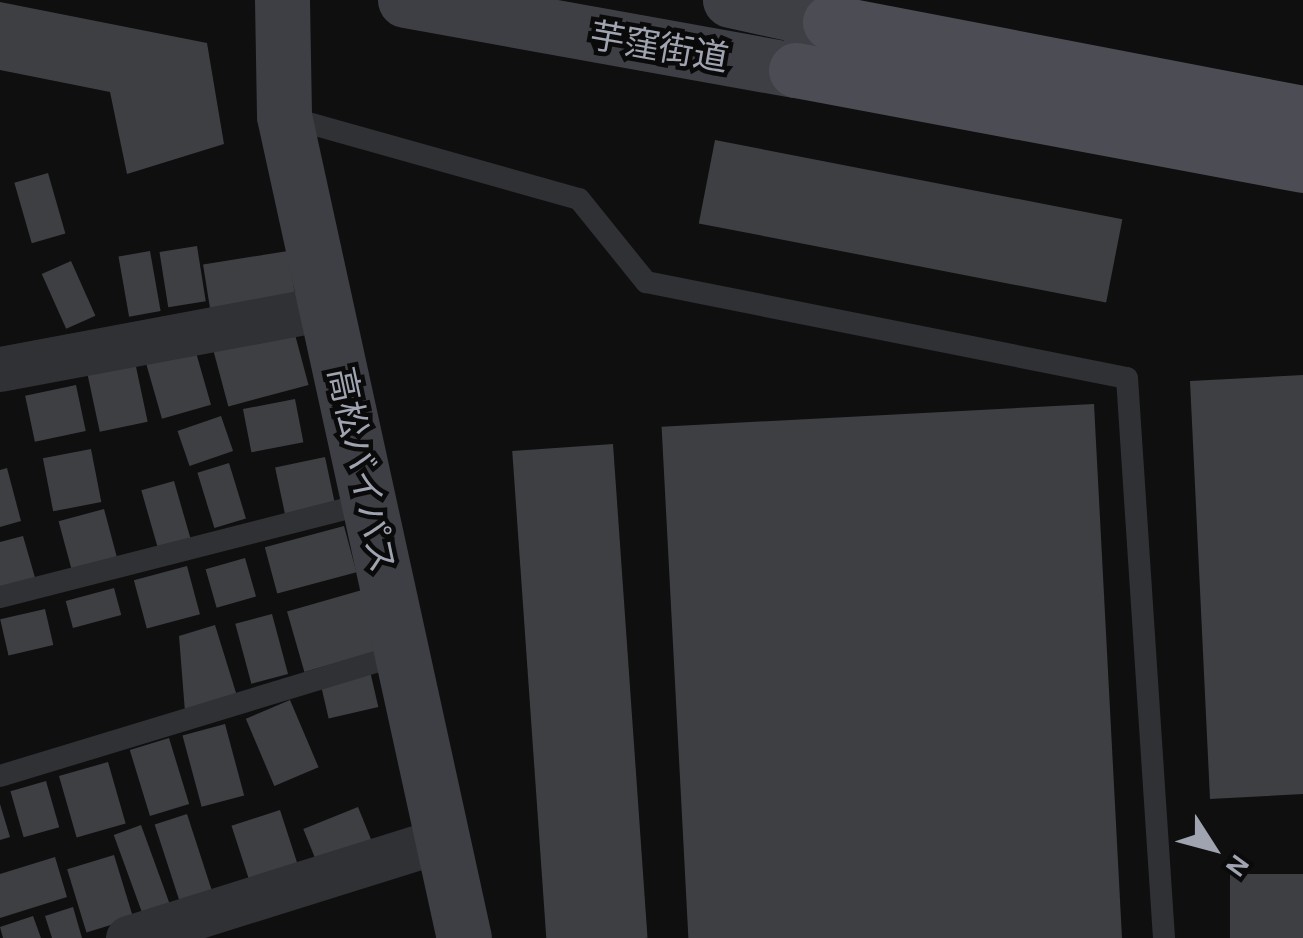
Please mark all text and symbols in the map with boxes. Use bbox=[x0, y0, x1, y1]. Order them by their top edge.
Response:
street label: 芋窪街道 bbox=[586, 15, 732, 81]
street label: 高松バイパス bbox=[319, 363, 403, 577]
north arrow bbox=[1163, 798, 1263, 898]
text: N bbox=[1218, 848, 1257, 884]

